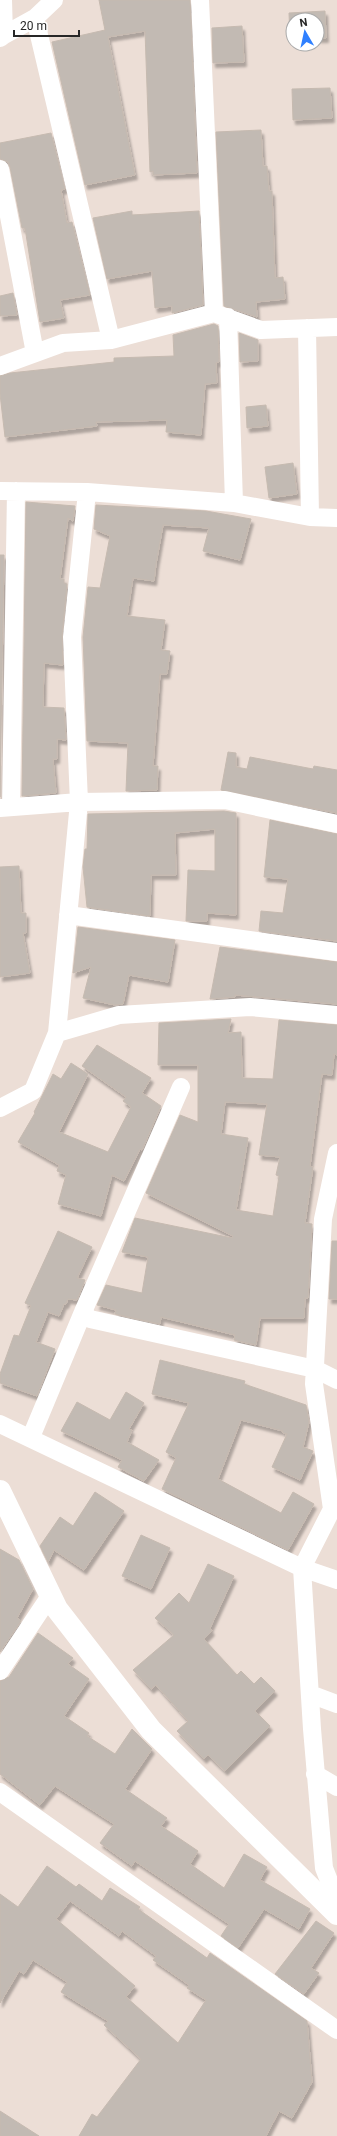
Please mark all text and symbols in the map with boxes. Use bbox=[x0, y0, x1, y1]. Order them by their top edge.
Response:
scale bar bbox=[14, 12, 79, 38]
north arrow bbox=[285, 12, 325, 52]
text: N bbox=[299, 16, 309, 30]
text: 20 m bbox=[20, 19, 47, 33]

